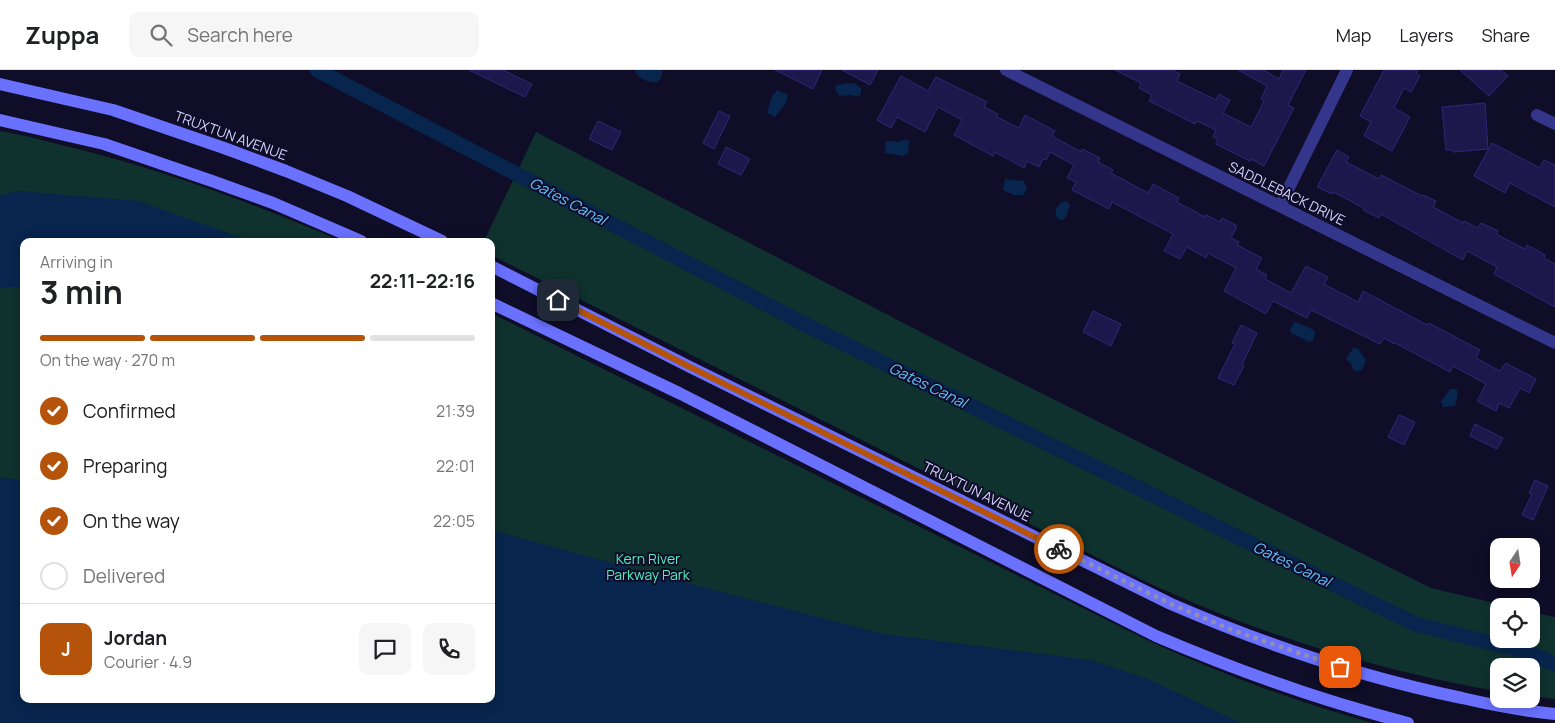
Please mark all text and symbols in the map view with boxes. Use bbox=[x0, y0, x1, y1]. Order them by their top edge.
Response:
search box bbox=[129, 12, 479, 57]
text: Zuppa bbox=[25, 18, 99, 51]
icon: search bbox=[147, 21, 175, 49]
text: Search here bbox=[187, 22, 293, 48]
text: Map bbox=[1336, 23, 1371, 47]
text: Layers bbox=[1399, 23, 1453, 47]
text: Share bbox=[1481, 23, 1530, 47]
street label: TRUXTUN AVENUE bbox=[172, 106, 290, 164]
street label: SADDLEBACK DRIVE bbox=[1226, 157, 1348, 229]
water label: Gates Canal bbox=[526, 172, 612, 231]
text: Arriving in bbox=[40, 251, 113, 273]
text: 22:11–22:16 bbox=[370, 268, 475, 294]
text: 3 min bbox=[40, 270, 123, 314]
pin bbox=[537, 279, 579, 321]
icon: home bbox=[544, 286, 572, 314]
text: On the way · 270 m bbox=[40, 349, 175, 371]
water label: Gates Canal bbox=[886, 357, 973, 414]
icon: check bbox=[40, 397, 68, 425]
text: Confirmed bbox=[83, 398, 176, 424]
text: 21:39 bbox=[436, 400, 475, 422]
icon: check bbox=[40, 452, 68, 480]
text: Preparing bbox=[83, 453, 168, 479]
text: 22:01 bbox=[436, 455, 475, 477]
street label: TRUXTUN AVENUE bbox=[920, 457, 1034, 525]
icon: check bbox=[40, 507, 68, 535]
text: On the way bbox=[83, 508, 180, 534]
text: 22:05 bbox=[433, 510, 475, 532]
courier bbox=[1034, 524, 1084, 574]
icon: bike bbox=[1045, 535, 1073, 563]
water label: Gates Canal bbox=[1250, 536, 1337, 593]
north arrow bbox=[1490, 538, 1540, 588]
map controls bbox=[1490, 538, 1540, 708]
park label: Kern River Parkway Park bbox=[606, 549, 691, 584]
text: Delivered bbox=[83, 563, 165, 589]
button: locate bbox=[1490, 598, 1540, 648]
button: chat bbox=[359, 623, 411, 675]
button: phone bbox=[423, 623, 475, 675]
text: Jordan bbox=[104, 625, 167, 651]
text: J bbox=[61, 636, 71, 662]
pin bbox=[1319, 646, 1361, 688]
text: Courier · 4.9 bbox=[104, 651, 192, 673]
icon: bag bbox=[1326, 653, 1354, 681]
button: layers bbox=[1490, 658, 1540, 708]

